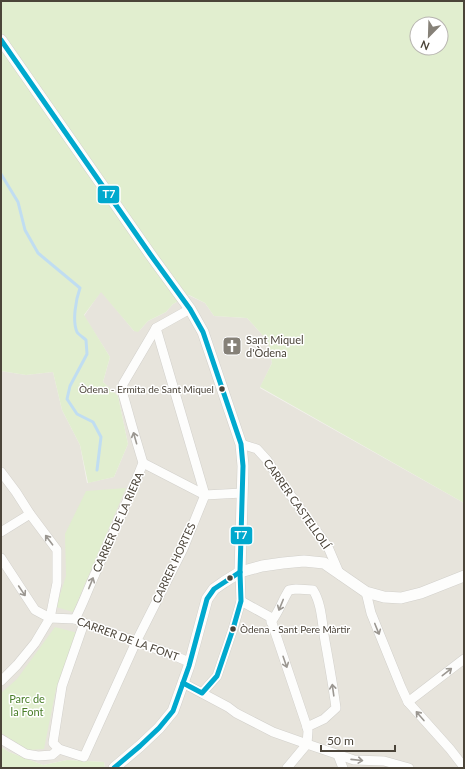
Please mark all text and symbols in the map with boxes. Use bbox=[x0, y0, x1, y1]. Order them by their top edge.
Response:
north arrow bbox=[409, 16, 449, 56]
text: N bbox=[418, 38, 431, 53]
line badge: T7 bbox=[97, 185, 120, 204]
text: T7 bbox=[103, 187, 115, 200]
place label: Sant Miquel d'Òdena bbox=[246, 333, 304, 359]
church icon: Sant Miquel d'Òdena bbox=[221, 335, 243, 357]
place label: Òdena - Ermita de Sant Miquel bbox=[79, 383, 214, 395]
marker: Òdena - Ermita de Sant Miquel bbox=[217, 384, 227, 394]
one-way arrow bbox=[131, 431, 138, 444]
street label: CARRER CASTELLOLÍ bbox=[261, 456, 334, 552]
street label: CARRER DE LA RIERA bbox=[90, 469, 146, 574]
street label: CARRER HORTES bbox=[149, 520, 198, 605]
line badge: T7 bbox=[230, 526, 253, 545]
text: T7 bbox=[235, 528, 247, 541]
one-way arrow bbox=[45, 535, 54, 546]
unlabelled marker bbox=[225, 573, 235, 583]
one-way arrow bbox=[88, 578, 96, 590]
one-way arrow bbox=[18, 585, 26, 596]
one-way arrow bbox=[277, 598, 284, 610]
street label: CARRER DE LA FONT bbox=[75, 614, 181, 663]
place label: Òdena - Sant Pere Màrtir bbox=[240, 623, 350, 635]
one-way arrow bbox=[374, 623, 382, 635]
marker: Òdena - Sant Pere Màrtir bbox=[228, 624, 238, 634]
one-way arrow bbox=[282, 656, 289, 669]
one-way arrow bbox=[441, 668, 452, 676]
one-way arrow bbox=[329, 684, 337, 697]
park label: Parc de la Font bbox=[9, 692, 45, 718]
one-way arrow bbox=[416, 711, 425, 721]
scale bar bbox=[321, 727, 395, 753]
text: 50 m bbox=[327, 733, 354, 748]
one-way arrow bbox=[350, 756, 363, 763]

